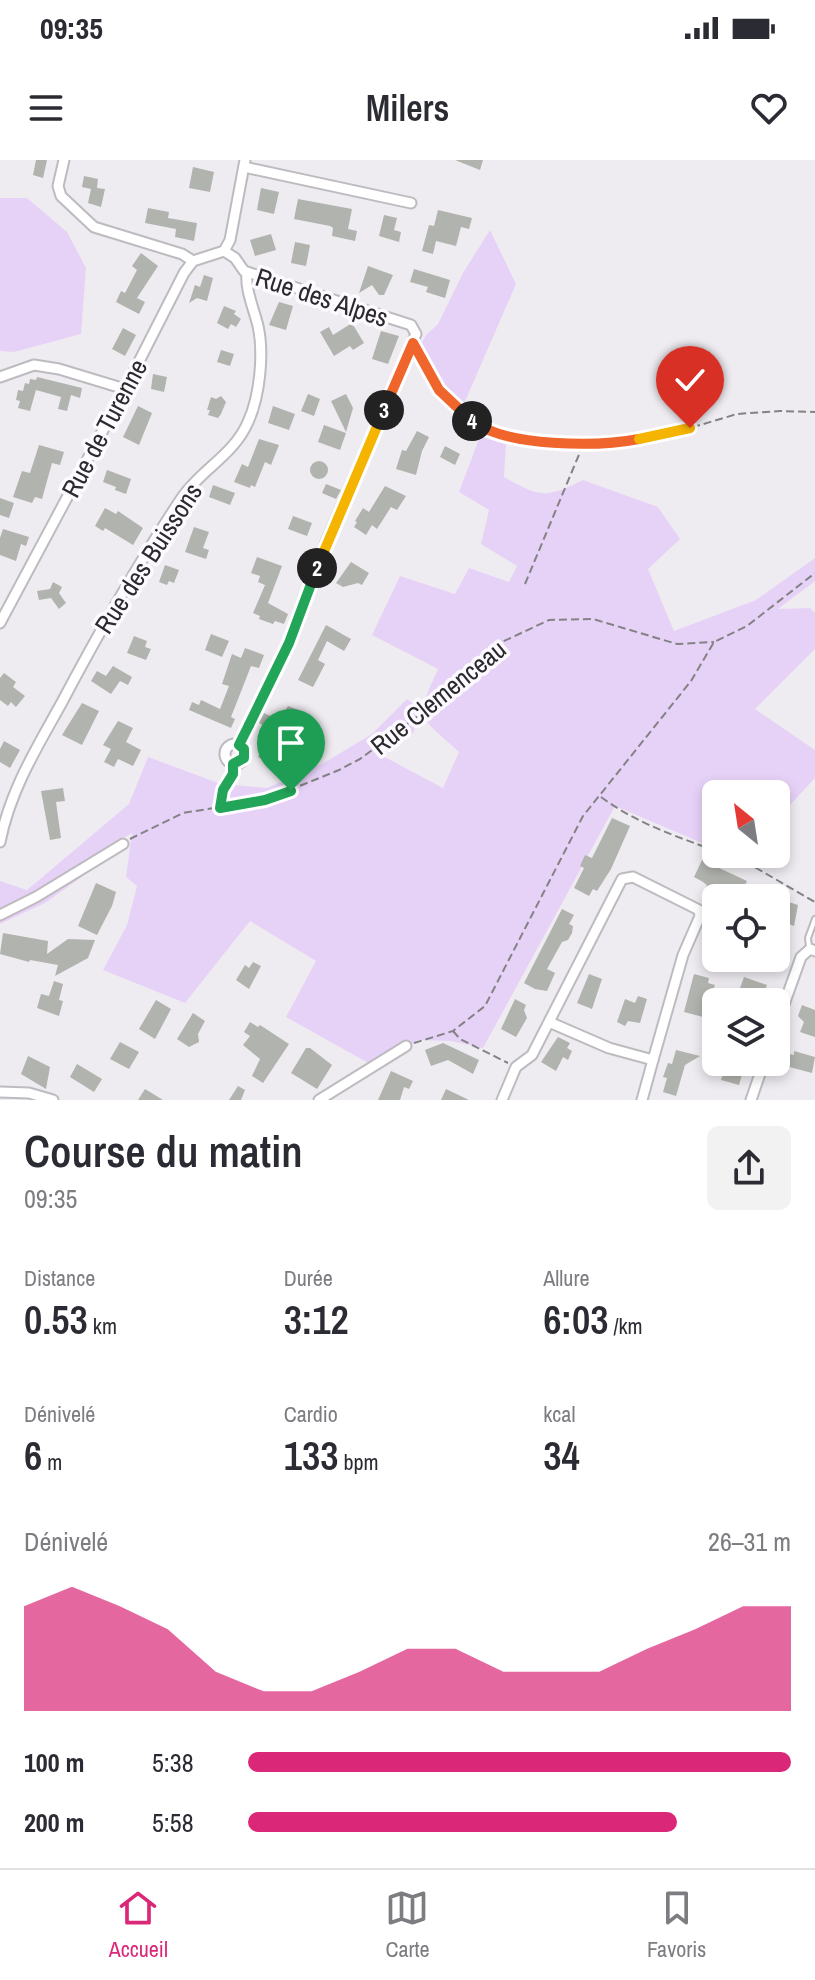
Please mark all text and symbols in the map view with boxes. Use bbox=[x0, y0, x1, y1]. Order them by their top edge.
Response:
text: 09:35 bbox=[40, 8, 103, 48]
text: Milers bbox=[366, 84, 449, 132]
icon: menu bbox=[24, 86, 68, 130]
icon: heart bbox=[747, 86, 791, 130]
street label: Rue des Alpes bbox=[251, 259, 393, 335]
pin bbox=[656, 346, 724, 428]
street label: Rue de Turenne bbox=[53, 353, 155, 503]
icon: check bbox=[668, 358, 712, 402]
pin: 3 bbox=[364, 390, 404, 430]
text: 3 bbox=[379, 395, 389, 425]
pin: 4 bbox=[452, 401, 492, 441]
text: 4 bbox=[467, 406, 477, 436]
street label: Rue des Buissons bbox=[86, 476, 210, 640]
pin: 2 bbox=[297, 548, 337, 588]
text: 2 bbox=[312, 553, 322, 583]
street label: Rue Clemenceau bbox=[363, 632, 513, 762]
pin bbox=[257, 709, 325, 791]
icon: arrive bbox=[269, 721, 313, 765]
north arrow bbox=[702, 780, 790, 868]
map controls bbox=[702, 780, 790, 1076]
button: locate bbox=[702, 884, 790, 972]
button: layers bbox=[702, 988, 790, 1076]
text: Course du matin bbox=[24, 1121, 303, 1181]
button: share bbox=[707, 1126, 791, 1210]
text: 09:35 bbox=[24, 1181, 77, 1216]
text: Distance bbox=[24, 1263, 95, 1293]
text: Durée bbox=[284, 1263, 333, 1293]
text: Allure bbox=[543, 1263, 589, 1293]
text: 0.53 bbox=[24, 1293, 88, 1346]
text: 3:12 bbox=[284, 1293, 349, 1346]
text: 6:03 bbox=[543, 1293, 608, 1346]
text: km bbox=[88, 1311, 117, 1341]
text: /km bbox=[608, 1311, 642, 1341]
text: Dénivelé bbox=[24, 1399, 95, 1429]
text: Cardio bbox=[284, 1399, 338, 1429]
text: kcal bbox=[543, 1399, 575, 1429]
text: 6 bbox=[24, 1429, 42, 1482]
text: 133 bbox=[284, 1429, 338, 1482]
text: 34 bbox=[543, 1429, 580, 1482]
text: m bbox=[42, 1447, 62, 1477]
text: bpm bbox=[338, 1447, 379, 1477]
text: Dénivelé bbox=[24, 1524, 108, 1559]
text: 26–31 m bbox=[708, 1524, 791, 1559]
text: 100 m bbox=[24, 1745, 84, 1780]
text: 5:38 bbox=[152, 1745, 194, 1780]
text: 200 m bbox=[24, 1805, 84, 1840]
text: 5:58 bbox=[152, 1805, 194, 1840]
tab: Accueil bbox=[109, 1886, 168, 1964]
tab: Carte bbox=[385, 1886, 430, 1964]
tab: Favoris bbox=[647, 1886, 706, 1964]

